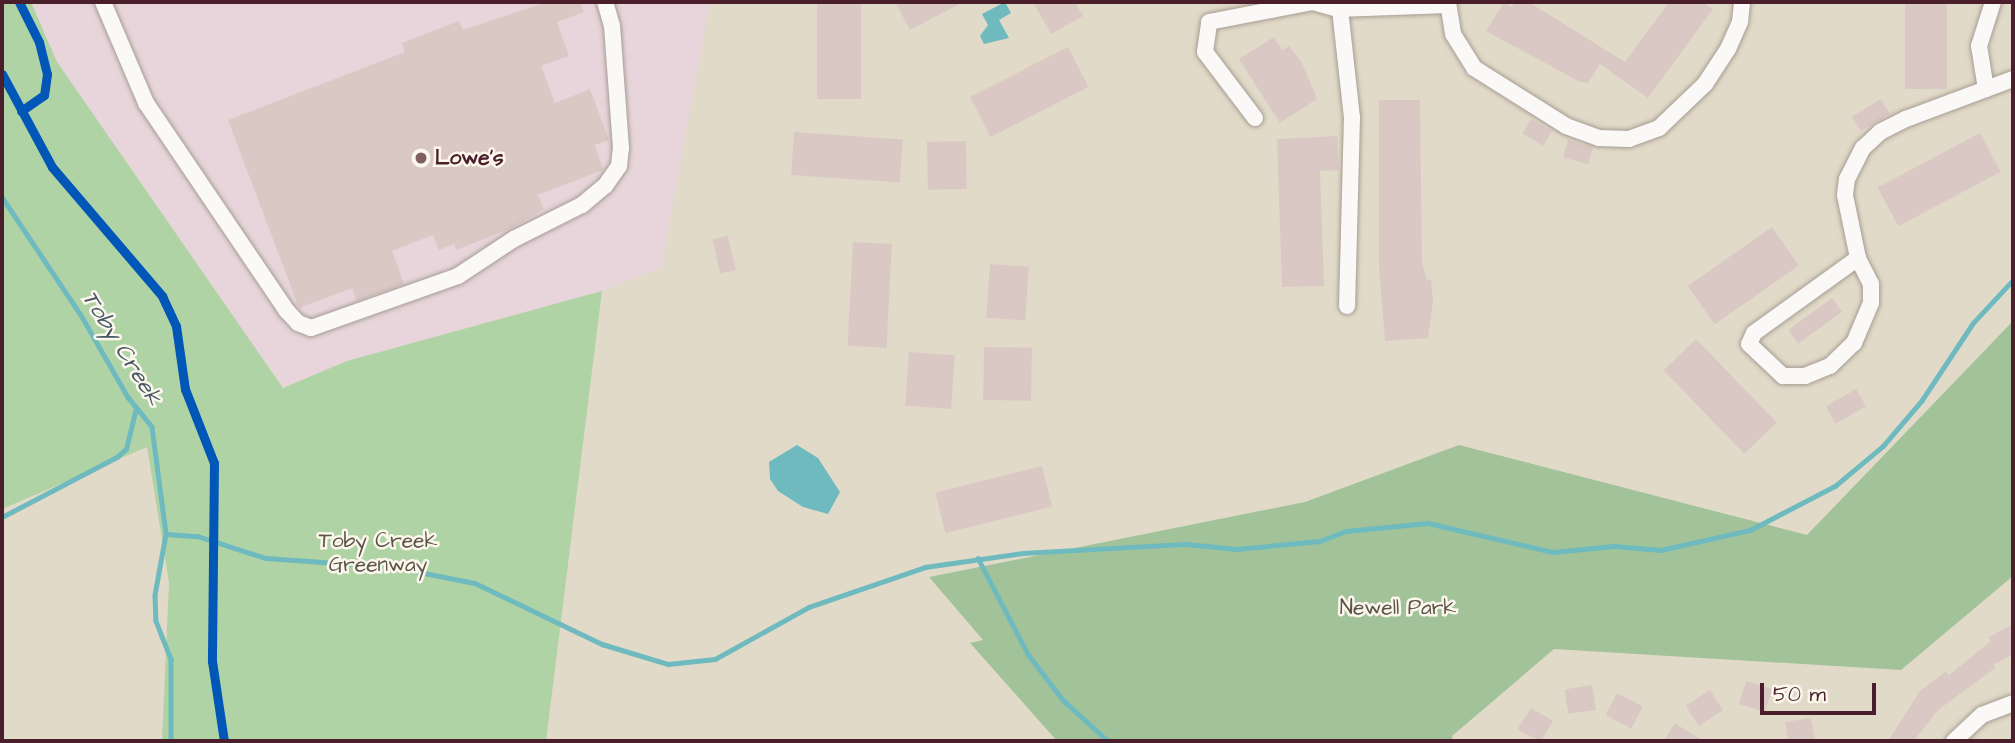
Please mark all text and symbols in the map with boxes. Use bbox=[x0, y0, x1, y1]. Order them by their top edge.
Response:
place label: Lowe's bbox=[435, 145, 504, 171]
marker: Lowe's bbox=[413, 150, 429, 166]
water label: Toby Creek bbox=[76, 286, 168, 410]
park label: Toby Creek Greenway bbox=[319, 528, 437, 578]
park label: Newell Park bbox=[1340, 595, 1456, 621]
scale bar bbox=[1763, 670, 1878, 714]
text: 50 m bbox=[1773, 680, 1826, 709]

